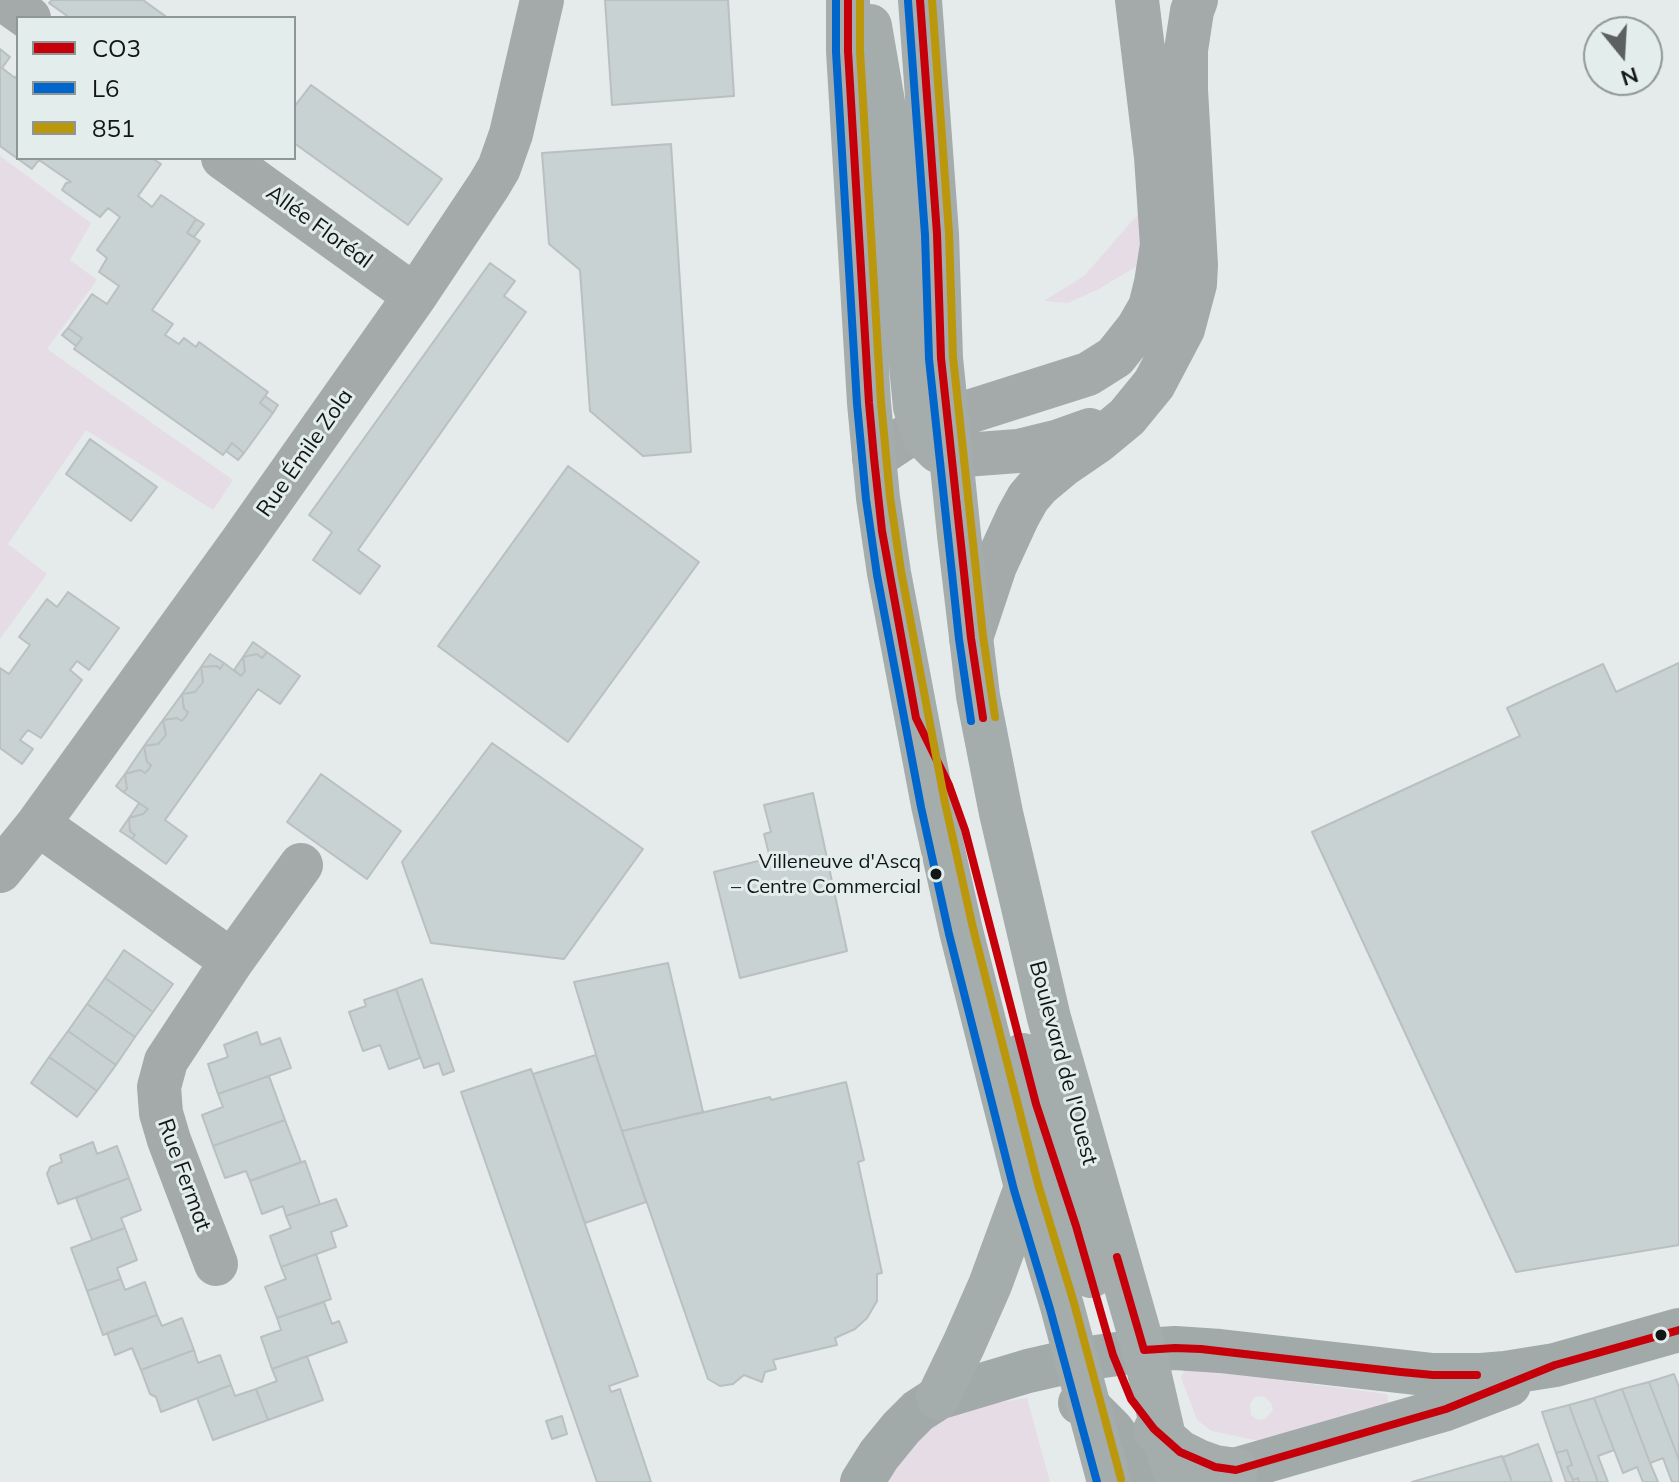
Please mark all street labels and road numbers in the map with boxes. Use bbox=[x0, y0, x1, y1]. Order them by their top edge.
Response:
street label: Allée Floréal bbox=[261, 180, 377, 274]
street label: Rue Émile Zola bbox=[251, 384, 359, 522]
street label: Boulevard de l'Ouest bbox=[1023, 958, 1103, 1168]
street label: Rue Fermat bbox=[151, 1115, 217, 1235]

